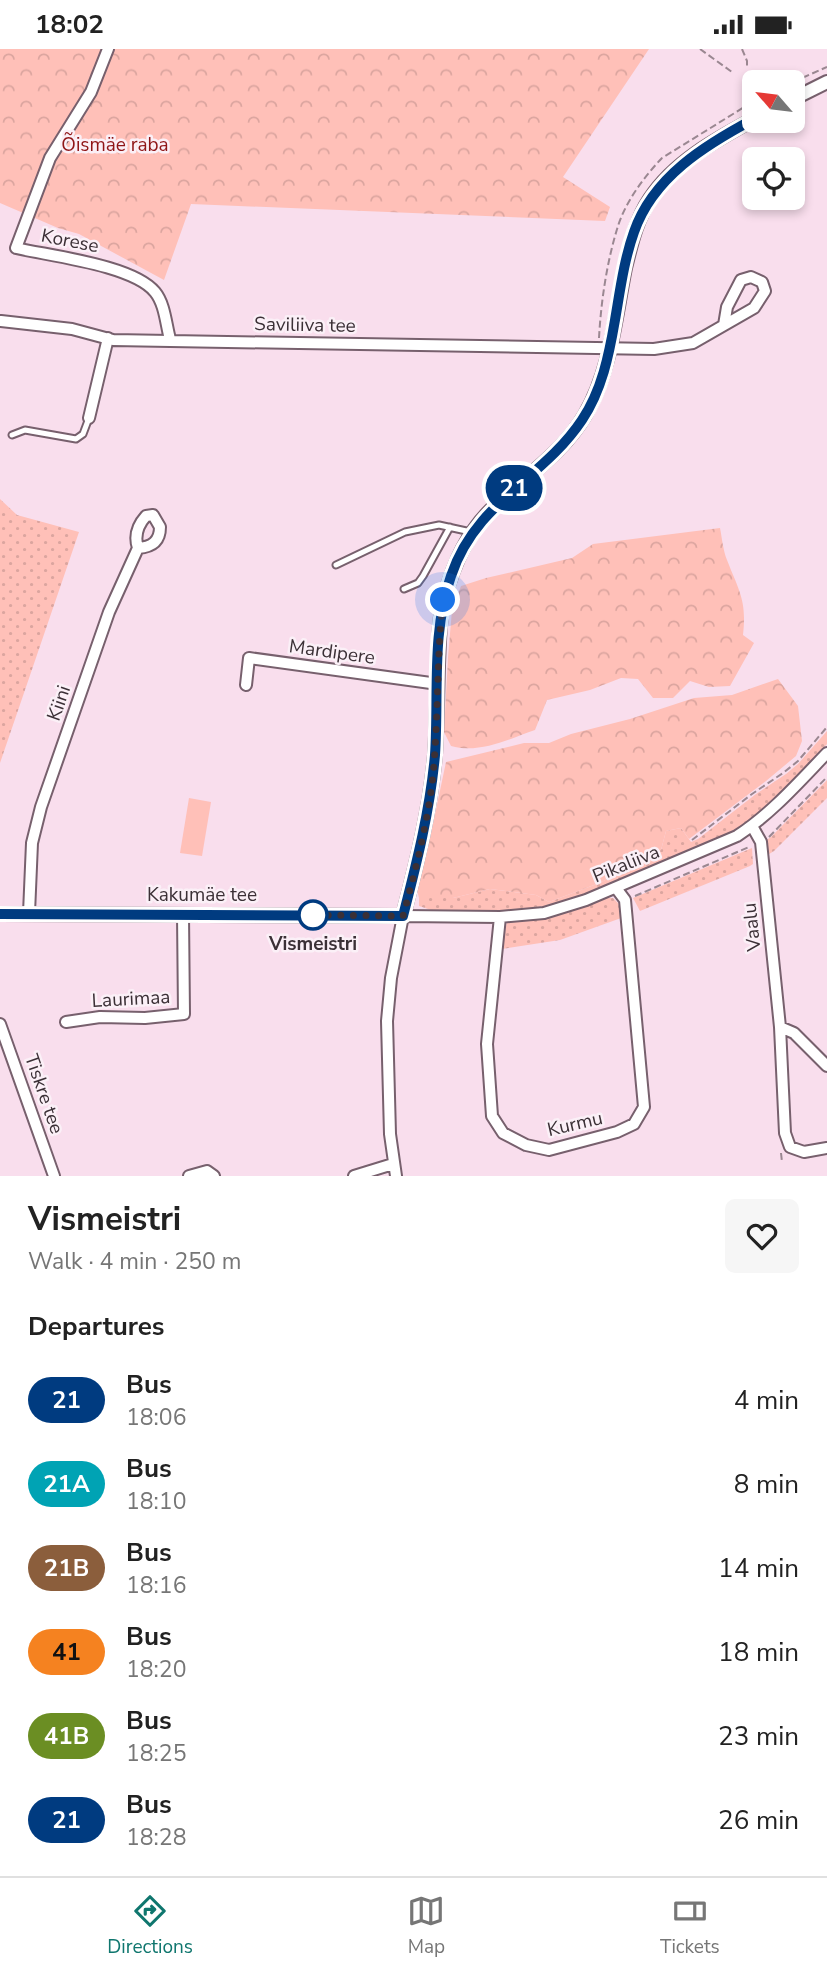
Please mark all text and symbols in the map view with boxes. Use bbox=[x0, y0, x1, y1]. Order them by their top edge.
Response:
text: 18:02 bbox=[35, 7, 104, 42]
north arrow bbox=[742, 70, 805, 133]
map controls bbox=[742, 70, 805, 210]
park label: Õismäe raba bbox=[61, 132, 169, 158]
button: locate bbox=[742, 147, 805, 210]
street label: Korese bbox=[39, 223, 101, 259]
street label: Saviliiva tee bbox=[254, 311, 356, 339]
line badge: 21 bbox=[482, 465, 546, 511]
text: 21 bbox=[500, 472, 528, 504]
your location bbox=[425, 582, 460, 617]
street label: Mardipere bbox=[287, 633, 377, 671]
street label: Kiini bbox=[41, 682, 77, 724]
street label: Pikaliiva bbox=[589, 839, 663, 889]
street label: Kakumäe tee bbox=[147, 882, 257, 908]
marker: Vismeistri bbox=[298, 900, 328, 930]
street label: Vaalu bbox=[737, 902, 768, 953]
place label: Vismeistri bbox=[268, 931, 357, 957]
street label: Laurimaa bbox=[91, 984, 171, 1014]
street label: Tiskre tee bbox=[18, 1051, 70, 1137]
street label: Kurmu bbox=[545, 1105, 605, 1143]
text: Vismeistri bbox=[28, 1197, 181, 1242]
button: heart bbox=[725, 1199, 799, 1273]
text: Walk · 4 min · 250 m bbox=[28, 1246, 241, 1277]
text: Departures bbox=[28, 1309, 164, 1344]
text: Bus bbox=[126, 1367, 172, 1402]
text: 4 min bbox=[734, 1383, 799, 1418]
text: 21 bbox=[52, 1384, 81, 1416]
text: 18:06 bbox=[126, 1402, 186, 1433]
text: Bus bbox=[126, 1451, 172, 1486]
text: 8 min bbox=[734, 1467, 799, 1502]
text: 21A bbox=[43, 1468, 90, 1500]
text: 18:10 bbox=[126, 1486, 186, 1517]
text: Bus bbox=[126, 1535, 172, 1570]
text: 14 min bbox=[718, 1551, 799, 1586]
text: 21B bbox=[44, 1552, 89, 1584]
text: 18:16 bbox=[126, 1570, 186, 1601]
text: Bus bbox=[126, 1619, 172, 1654]
text: 18 min bbox=[718, 1635, 799, 1670]
text: 41 bbox=[52, 1636, 81, 1668]
text: 18:20 bbox=[126, 1654, 186, 1685]
text: Bus bbox=[126, 1703, 172, 1738]
text: 23 min bbox=[718, 1719, 799, 1754]
text: 41B bbox=[44, 1720, 89, 1752]
text: 18:25 bbox=[126, 1738, 186, 1769]
text: Bus bbox=[126, 1787, 172, 1822]
text: 26 min bbox=[718, 1803, 799, 1838]
text: 21 bbox=[52, 1804, 81, 1836]
text: 18:28 bbox=[126, 1822, 186, 1853]
tab: Directions bbox=[107, 1892, 193, 1960]
tab: Map bbox=[407, 1892, 445, 1960]
tab: Tickets bbox=[660, 1892, 720, 1960]

